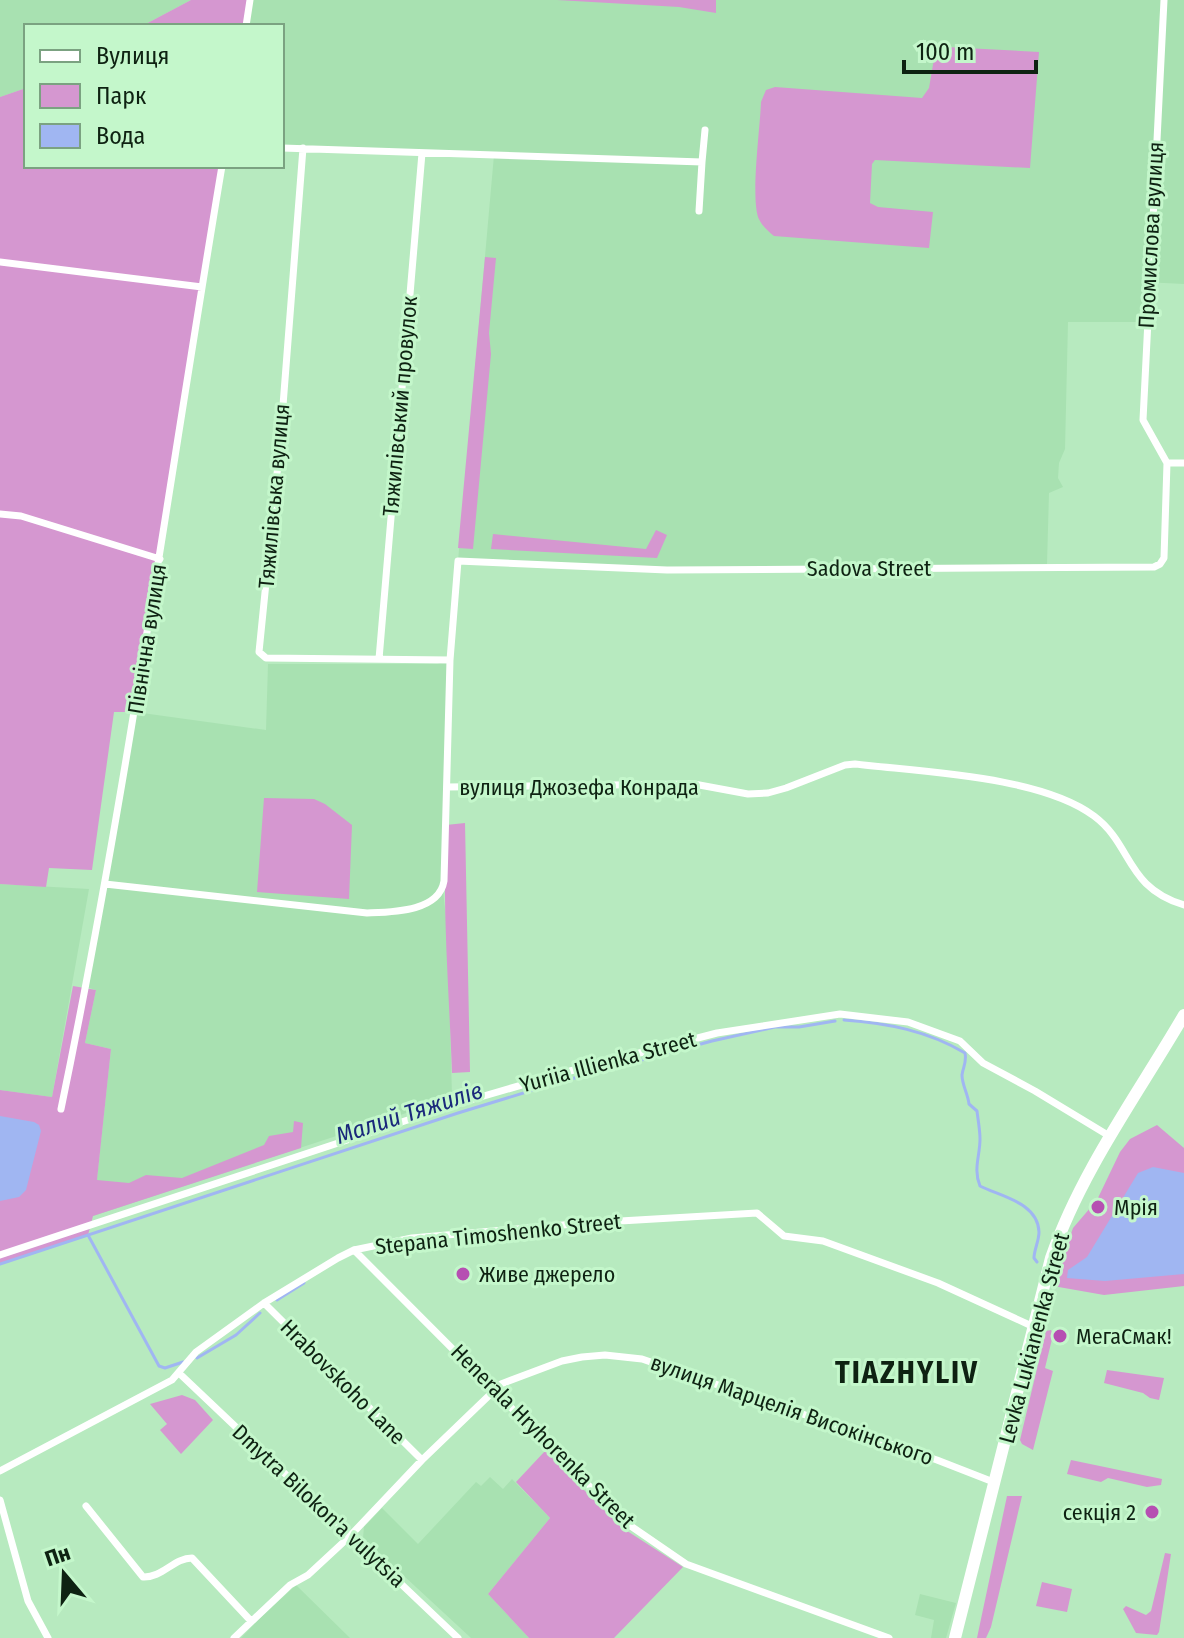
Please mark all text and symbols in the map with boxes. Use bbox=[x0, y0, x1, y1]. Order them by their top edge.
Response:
legend bbox=[24, 24, 284, 168]
scale bar bbox=[904, 24, 1036, 74]
text: 100 m bbox=[916, 38, 974, 66]
text: Вулиця bbox=[96, 42, 169, 70]
text: Парк bbox=[96, 82, 147, 110]
text: Вода bbox=[96, 122, 145, 150]
street label: Промислова вулиця bbox=[1133, 141, 1169, 329]
street label: Тяжилівський провулок bbox=[377, 294, 423, 517]
street label: Тяжилівська вулиця bbox=[252, 403, 296, 589]
street label: Sadova Street bbox=[807, 555, 932, 582]
street label: Північна вулиця bbox=[122, 562, 172, 716]
street label: вулиця Джозефа Конрада bbox=[459, 774, 699, 801]
street label: Yuriia Illienka Street bbox=[517, 1025, 700, 1099]
water label: Малий Тяжилів bbox=[332, 1076, 486, 1150]
place label: Мрія bbox=[1114, 1194, 1158, 1221]
marker: Мрія bbox=[1089, 1198, 1107, 1216]
street label: Stepana Timoshenko Street bbox=[374, 1208, 623, 1260]
street label: Levka Lukianenka Street bbox=[993, 1229, 1075, 1446]
place label: Живе джерело bbox=[479, 1261, 615, 1288]
marker: Живе джерело bbox=[454, 1265, 472, 1283]
street label: Hrabovskoho Lane bbox=[275, 1314, 411, 1450]
place label: МегаСмак! bbox=[1076, 1323, 1172, 1350]
marker: МегаСмак! bbox=[1051, 1327, 1069, 1345]
street label: Henerala Hryhorenka Street bbox=[445, 1338, 641, 1534]
street label: вулиця Марцелія Високінського bbox=[647, 1349, 937, 1471]
district label: TIAZHYLIV bbox=[835, 1355, 979, 1391]
street label: Dmytra Bilokon'a vulytsia bbox=[227, 1419, 411, 1593]
place label: секція 2 bbox=[1063, 1499, 1136, 1526]
marker: секція 2 bbox=[1143, 1503, 1161, 1521]
north arrow bbox=[24, 1534, 104, 1614]
text: Пн bbox=[41, 1539, 74, 1572]

